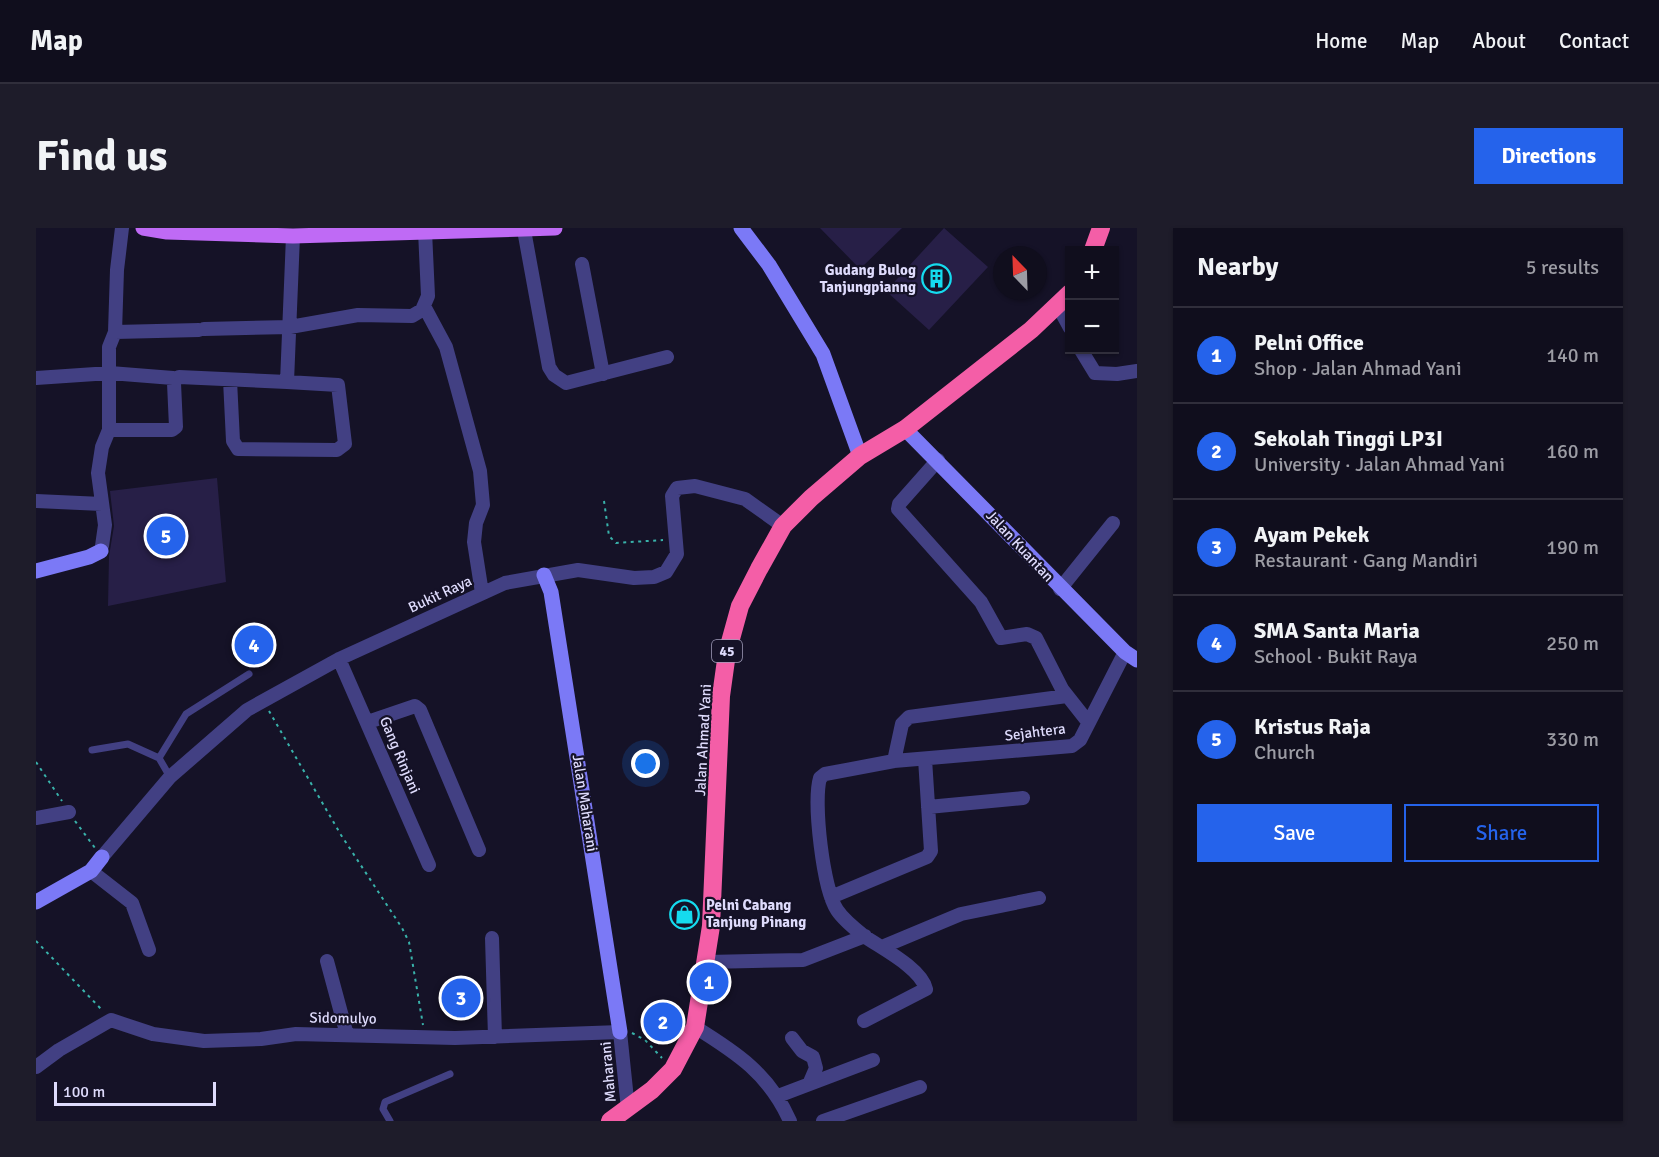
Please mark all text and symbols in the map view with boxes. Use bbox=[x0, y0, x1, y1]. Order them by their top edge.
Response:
text: Map bbox=[30, 24, 83, 58]
text: Home bbox=[1315, 28, 1368, 54]
text: Map bbox=[1401, 28, 1439, 54]
text: About bbox=[1472, 28, 1526, 54]
text: Contact bbox=[1559, 28, 1629, 54]
button: Directions bbox=[1474, 128, 1623, 184]
text: Find us bbox=[36, 131, 167, 182]
north arrow bbox=[993, 246, 1047, 300]
map controls bbox=[1065, 246, 1119, 354]
button: + bbox=[1065, 246, 1119, 300]
text: Nearby bbox=[1197, 251, 1278, 283]
text: 5 results bbox=[1526, 255, 1599, 280]
place label: Gudang Bulog Tanjungpianng bbox=[820, 261, 916, 296]
building icon: Gudang Bulog Tanjungpianng bbox=[921, 263, 953, 295]
button: − bbox=[1065, 300, 1119, 354]
text: Pelni Office bbox=[1254, 329, 1364, 356]
text: 1 bbox=[1211, 343, 1222, 368]
text: 140 m bbox=[1546, 343, 1599, 368]
text: Shop · Jalan Ahmad Yani bbox=[1254, 356, 1462, 381]
text: Sekolah Tinggi LP3I bbox=[1254, 425, 1443, 452]
text: 2 bbox=[1211, 439, 1222, 464]
text: 160 m bbox=[1546, 439, 1599, 464]
text: University · Jalan Ahmad Yani bbox=[1254, 452, 1505, 477]
street label: Jalan Kuantan bbox=[982, 507, 1058, 585]
pin: 5 bbox=[146, 514, 186, 558]
text: Ayam Pekek bbox=[1254, 521, 1369, 548]
text: 3 bbox=[1211, 535, 1222, 560]
text: 190 m bbox=[1546, 535, 1599, 560]
text: Restaurant · Gang Mandiri bbox=[1254, 548, 1478, 573]
street label: Bukit Raya bbox=[405, 571, 475, 617]
text: SMA Santa Maria bbox=[1254, 617, 1420, 644]
pin: 4 bbox=[234, 622, 274, 668]
text: 4 bbox=[1211, 631, 1222, 656]
text: 250 m bbox=[1546, 631, 1599, 656]
road number: 45 bbox=[712, 640, 742, 662]
text: School · Bukit Raya bbox=[1254, 644, 1418, 669]
street label: Jalan Ahmad Yani bbox=[691, 683, 715, 797]
text: Kristus Raja bbox=[1254, 713, 1371, 740]
street label: Gang Rinjani bbox=[376, 714, 424, 796]
street label: Sejahtera bbox=[1003, 719, 1067, 745]
text: 5 bbox=[1211, 727, 1222, 752]
text: 330 m bbox=[1546, 727, 1599, 752]
text: Church bbox=[1254, 740, 1315, 765]
your location bbox=[631, 749, 660, 778]
street label: Jalan Maharani bbox=[568, 753, 602, 853]
button: Save bbox=[1197, 804, 1392, 862]
button: Share bbox=[1404, 804, 1599, 862]
place label: Pelni Cabang Tanjung Pinang bbox=[706, 896, 806, 931]
shop icon: Pelni Cabang Tanjung Pinang bbox=[669, 898, 701, 930]
pin: 1 bbox=[690, 960, 728, 1005]
pin: 3 bbox=[442, 976, 480, 1020]
pin: 2 bbox=[644, 1000, 682, 1044]
street label: Sidomulyo bbox=[309, 1008, 377, 1028]
street label: Maharani bbox=[596, 1041, 620, 1103]
scale bar bbox=[54, 1079, 216, 1106]
text: 100 m bbox=[63, 1082, 105, 1102]

